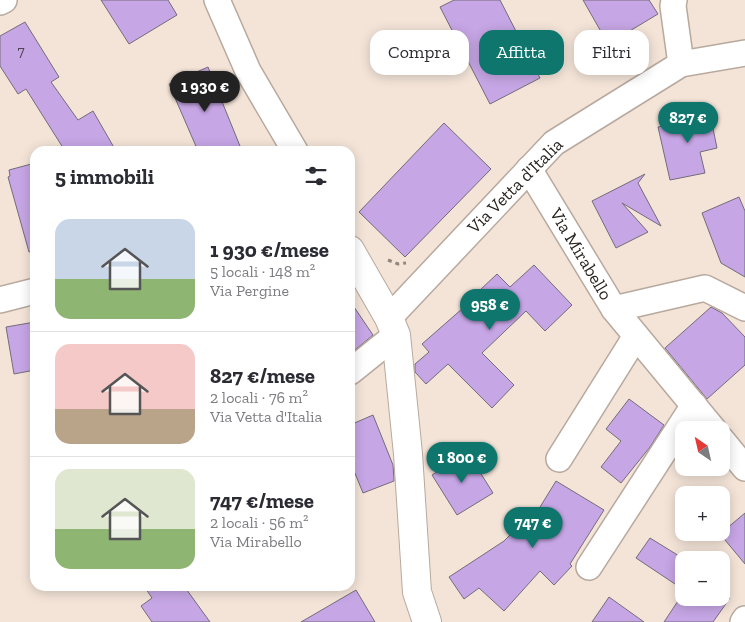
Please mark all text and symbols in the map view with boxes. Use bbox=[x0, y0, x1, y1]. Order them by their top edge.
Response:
chip: Compra bbox=[370, 30, 469, 75]
chip: Affitta bbox=[479, 30, 564, 75]
chip: Filtri bbox=[574, 30, 649, 75]
house number: 7 bbox=[17, 42, 25, 60]
pin: 1 930 € bbox=[159, 70, 251, 113]
text: 1 930 € bbox=[181, 77, 229, 96]
pin: 827 € bbox=[653, 102, 723, 144]
text: 827 € bbox=[669, 108, 707, 127]
street label: Via Vetta d'Italia bbox=[462, 133, 568, 239]
icon: filters bbox=[302, 162, 330, 190]
text: 5 immobili bbox=[55, 164, 154, 189]
street label: Via Mirabello bbox=[544, 203, 617, 304]
text: 1 930 €/mese bbox=[210, 237, 329, 262]
icon: home bbox=[95, 239, 155, 299]
text: 5 locali · 148 m² bbox=[210, 262, 315, 281]
text: Via Pergine bbox=[210, 281, 289, 300]
pin: 958 € bbox=[455, 288, 525, 331]
text: 958 € bbox=[471, 295, 509, 314]
text: 827 €/mese bbox=[210, 363, 315, 388]
icon: home bbox=[95, 364, 155, 424]
text: 2 locali · 76 m² bbox=[210, 388, 308, 407]
text: Via Vetta d'Italia bbox=[210, 407, 322, 426]
north arrow bbox=[675, 421, 730, 476]
map controls bbox=[675, 421, 730, 606]
pin: 1 800 € bbox=[416, 442, 508, 484]
text: 1 800 € bbox=[438, 448, 486, 467]
button: + bbox=[675, 486, 730, 541]
text: 747 €/mese bbox=[210, 488, 314, 513]
icon: home bbox=[95, 489, 155, 549]
pin: 747 € bbox=[498, 506, 568, 549]
text: 2 locali · 56 m² bbox=[210, 513, 309, 532]
text: 747 € bbox=[515, 513, 551, 532]
text: Via Mirabello bbox=[210, 532, 302, 551]
button: − bbox=[675, 551, 730, 606]

